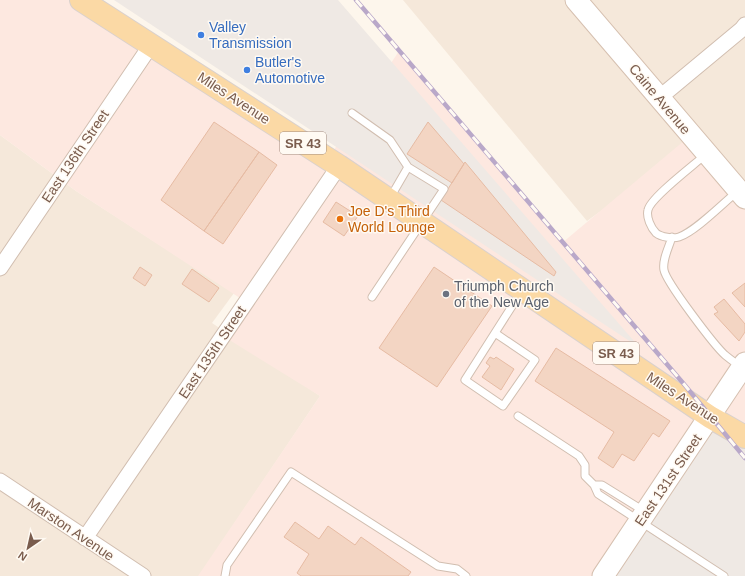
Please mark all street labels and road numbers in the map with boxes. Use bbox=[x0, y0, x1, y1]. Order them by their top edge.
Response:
street label: Caine Avenue bbox=[626, 61, 694, 138]
street label: Miles Avenue bbox=[195, 69, 273, 127]
street label: East 136th Street bbox=[38, 107, 112, 205]
road number: SR 43 bbox=[280, 132, 326, 154]
street label: East 135th Street bbox=[175, 303, 249, 401]
road number: SR 43 bbox=[593, 342, 639, 364]
street label: Miles Avenue bbox=[644, 369, 722, 427]
street label: East 131st Street bbox=[631, 431, 705, 529]
street label: Marston Avenue bbox=[25, 494, 117, 564]

